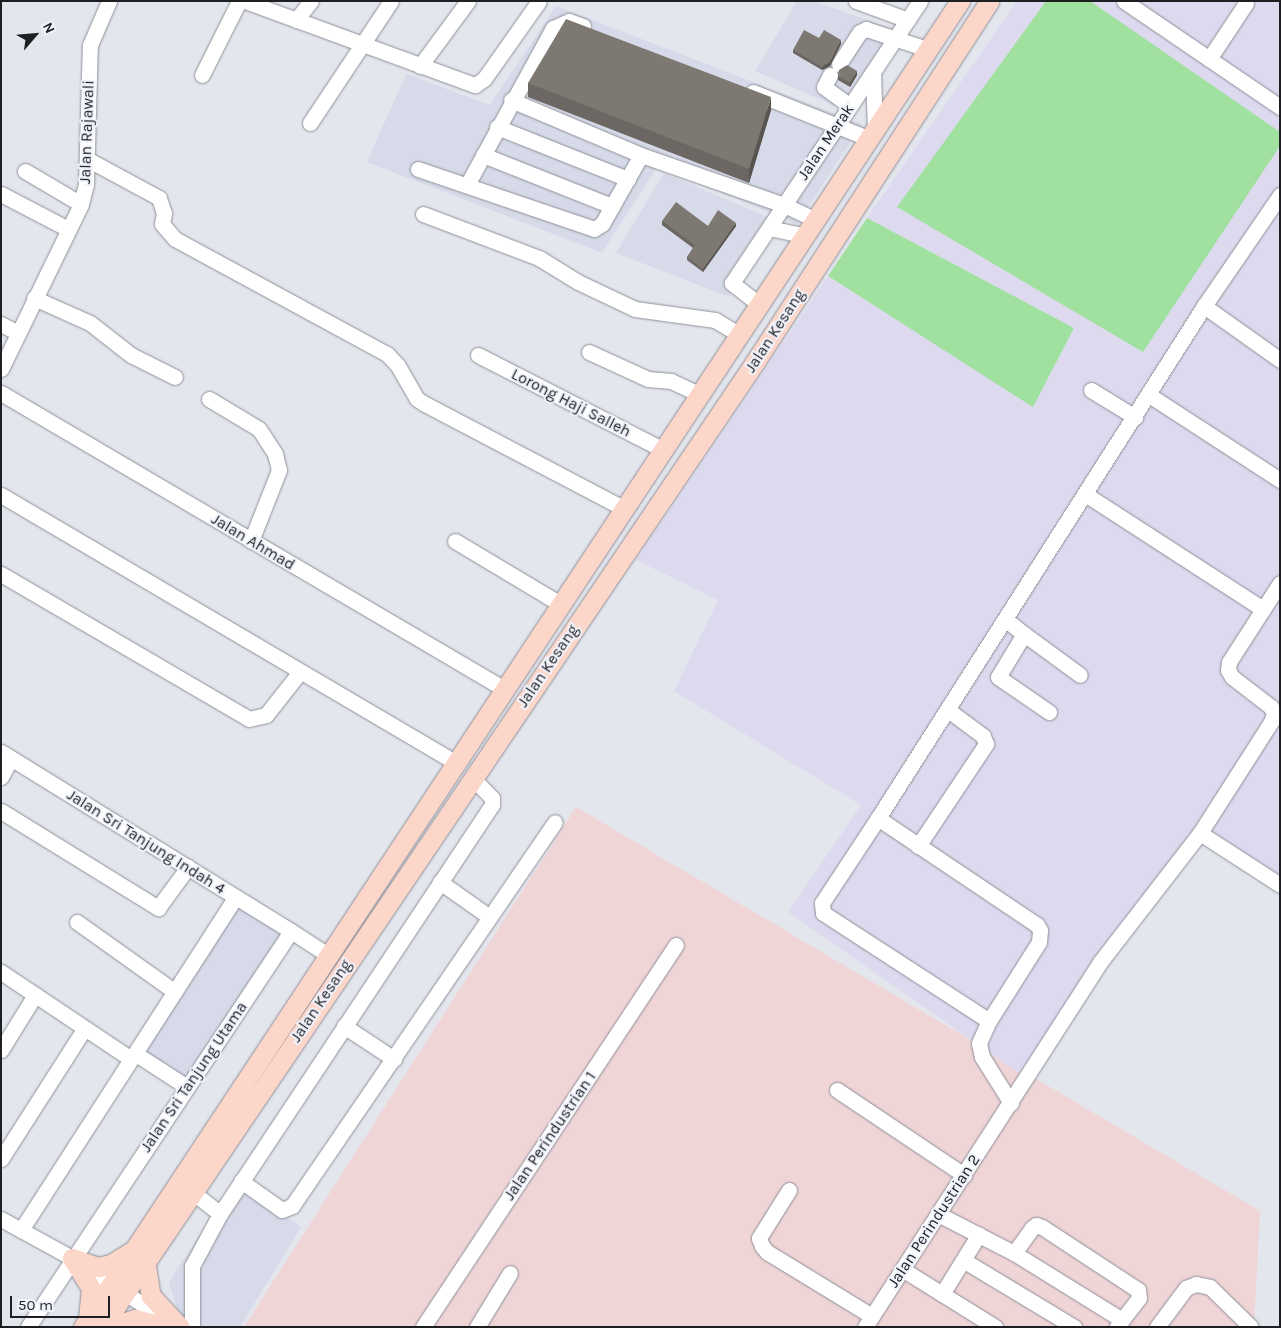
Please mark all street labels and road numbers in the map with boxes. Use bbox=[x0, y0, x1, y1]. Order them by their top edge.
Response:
street label: Jalan Rajawali bbox=[76, 80, 98, 184]
street label: Jalan Merak bbox=[794, 100, 858, 184]
street label: Jalan Kesang bbox=[741, 286, 809, 376]
street label: Lorong Haji Salleh bbox=[508, 365, 634, 441]
street label: Jalan Ahmad bbox=[208, 510, 298, 574]
street label: Jalan Kesang bbox=[513, 621, 583, 711]
street label: Jalan Sri Tanjung Indah 4 bbox=[63, 785, 229, 899]
street label: Jalan Kesang bbox=[286, 956, 356, 1046]
street label: Jalan Sri Tanjung Utama bbox=[136, 998, 252, 1156]
street label: Jalan Perindustrian 1 bbox=[500, 1068, 600, 1204]
street label: Jalan Perindustrian 2 bbox=[884, 1151, 984, 1291]

